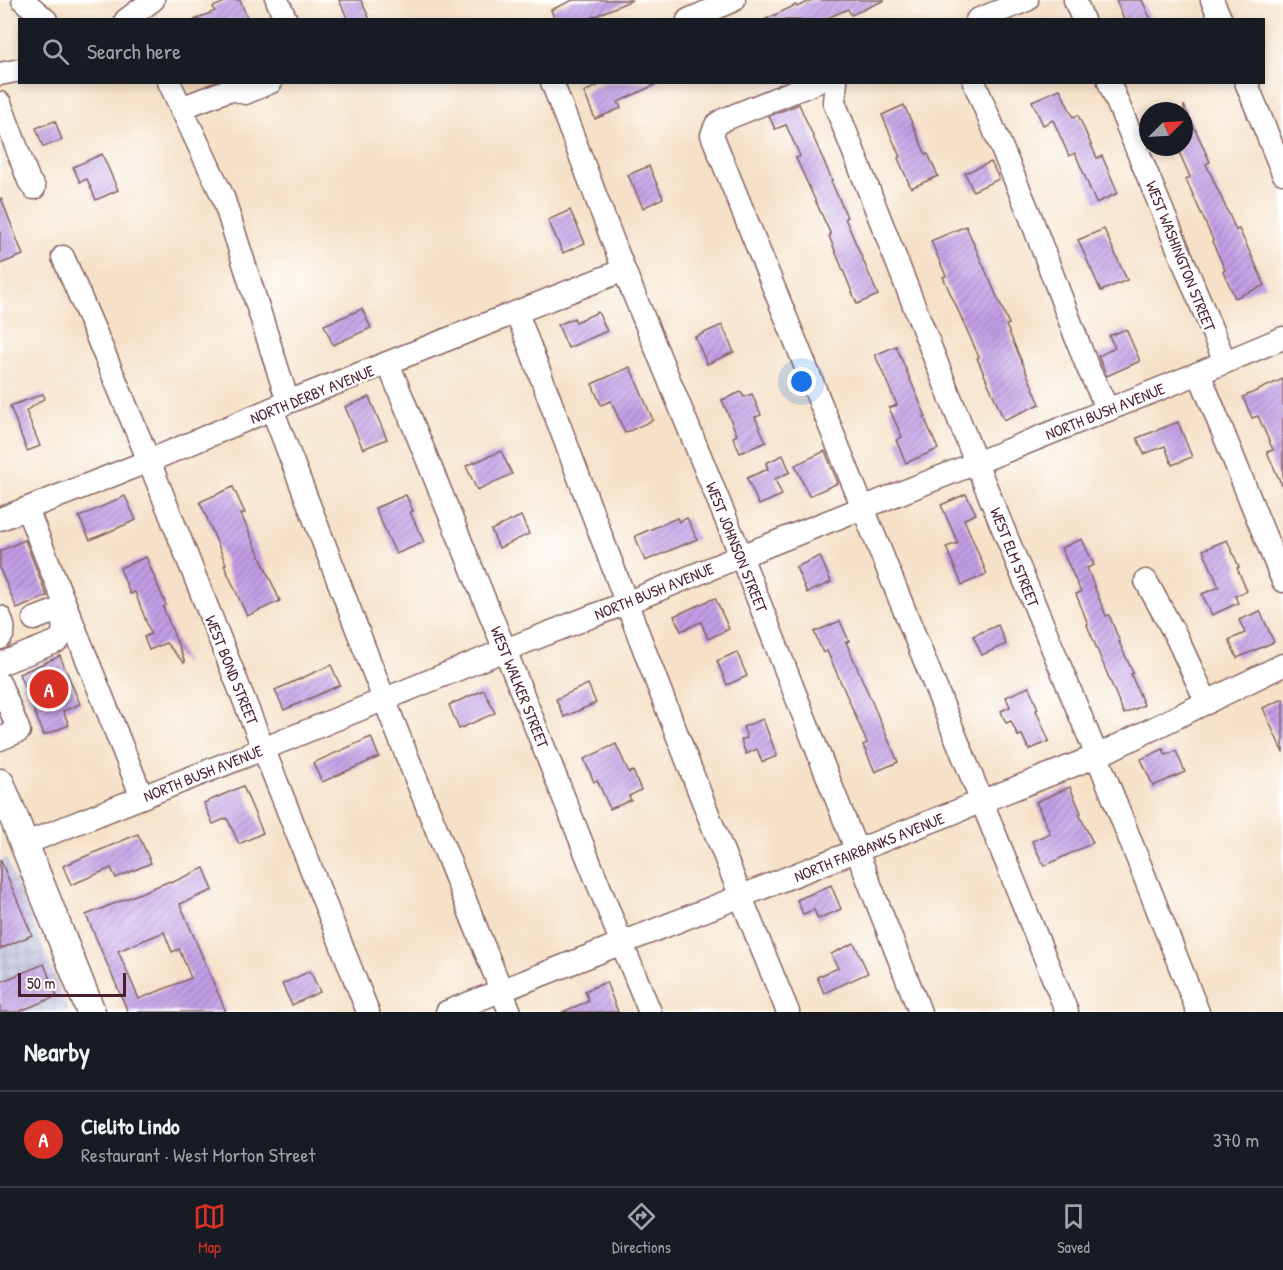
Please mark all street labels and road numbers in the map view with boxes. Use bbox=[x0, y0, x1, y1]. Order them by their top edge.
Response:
street label: WEST WASHINGTON STREET bbox=[1141, 178, 1221, 335]
street label: NORTH DERBY AVENUE bbox=[247, 359, 377, 429]
street label: NORTH BUSH AVENUE bbox=[1042, 377, 1168, 445]
street label: WEST JOHNSON STREET bbox=[701, 479, 773, 616]
street label: WEST ELM STREET bbox=[985, 504, 1045, 610]
street label: NORTH BUSH AVENUE bbox=[591, 557, 717, 625]
street label: WEST BOND STREET bbox=[200, 612, 264, 728]
street label: WEST WALKER STREET bbox=[486, 623, 555, 751]
street label: NORTH BUSH AVENUE bbox=[140, 739, 266, 807]
street label: NORTH FAIRBANKS AVENUE bbox=[791, 807, 947, 887]

